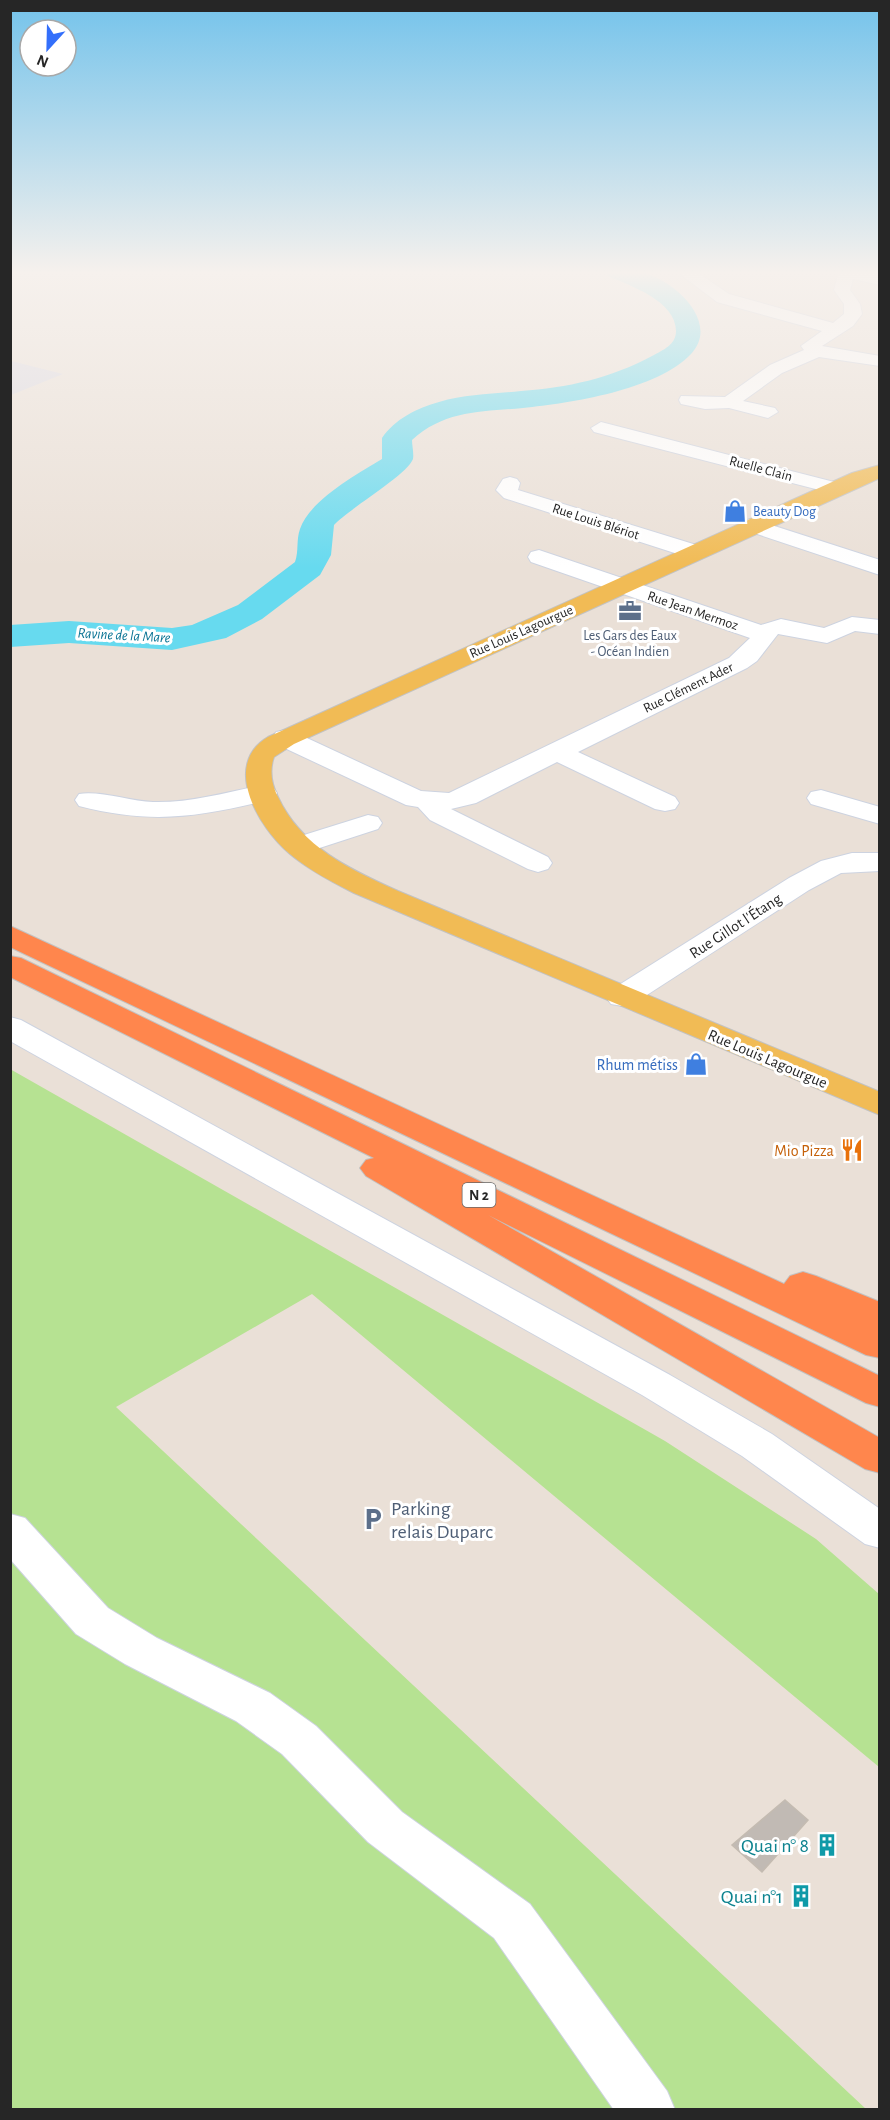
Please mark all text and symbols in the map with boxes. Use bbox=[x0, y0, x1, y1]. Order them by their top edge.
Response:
north arrow bbox=[18, 18, 78, 78]
text: N bbox=[35, 51, 51, 70]
street label: Ruelle Clain bbox=[728, 454, 794, 484]
shop icon: Beauty Dog bbox=[722, 498, 748, 524]
street label: Rue Louis Blériot bbox=[550, 501, 641, 543]
place label: Beauty Dog bbox=[753, 505, 816, 519]
street label: Rue Jean Mermoz bbox=[645, 589, 740, 633]
office icon: Les Gars des Eaux - Océan Indien bbox=[617, 598, 643, 624]
street label: Rue Louis Lagourgue bbox=[467, 603, 575, 661]
water label: Ravine de la Mare bbox=[77, 626, 171, 645]
place label: Les Gars des Eaux - Océan Indien bbox=[583, 629, 677, 659]
street label: Rue Clément Ader bbox=[641, 660, 736, 716]
street label: Rue Gillot l'Étang bbox=[686, 888, 785, 961]
street label: Rue Louis Lagourgue bbox=[706, 1027, 830, 1091]
shop icon: Rhum métiss bbox=[683, 1051, 709, 1077]
place label: Rhum métiss bbox=[597, 1057, 678, 1073]
restaurant icon: Mio Pizza bbox=[839, 1137, 865, 1163]
place label: Mio Pizza bbox=[774, 1143, 834, 1159]
road number: N 2 bbox=[462, 1183, 496, 1207]
place label: Parking relais Duparc bbox=[391, 1499, 493, 1542]
parking icon: Parking relais Duparc bbox=[360, 1506, 386, 1532]
building icon: Quai n° 8 bbox=[814, 1832, 840, 1858]
place label: Quai n° 8 bbox=[741, 1836, 809, 1856]
building icon: Quai n°1 bbox=[788, 1883, 814, 1909]
place label: Quai n°1 bbox=[721, 1887, 783, 1907]

